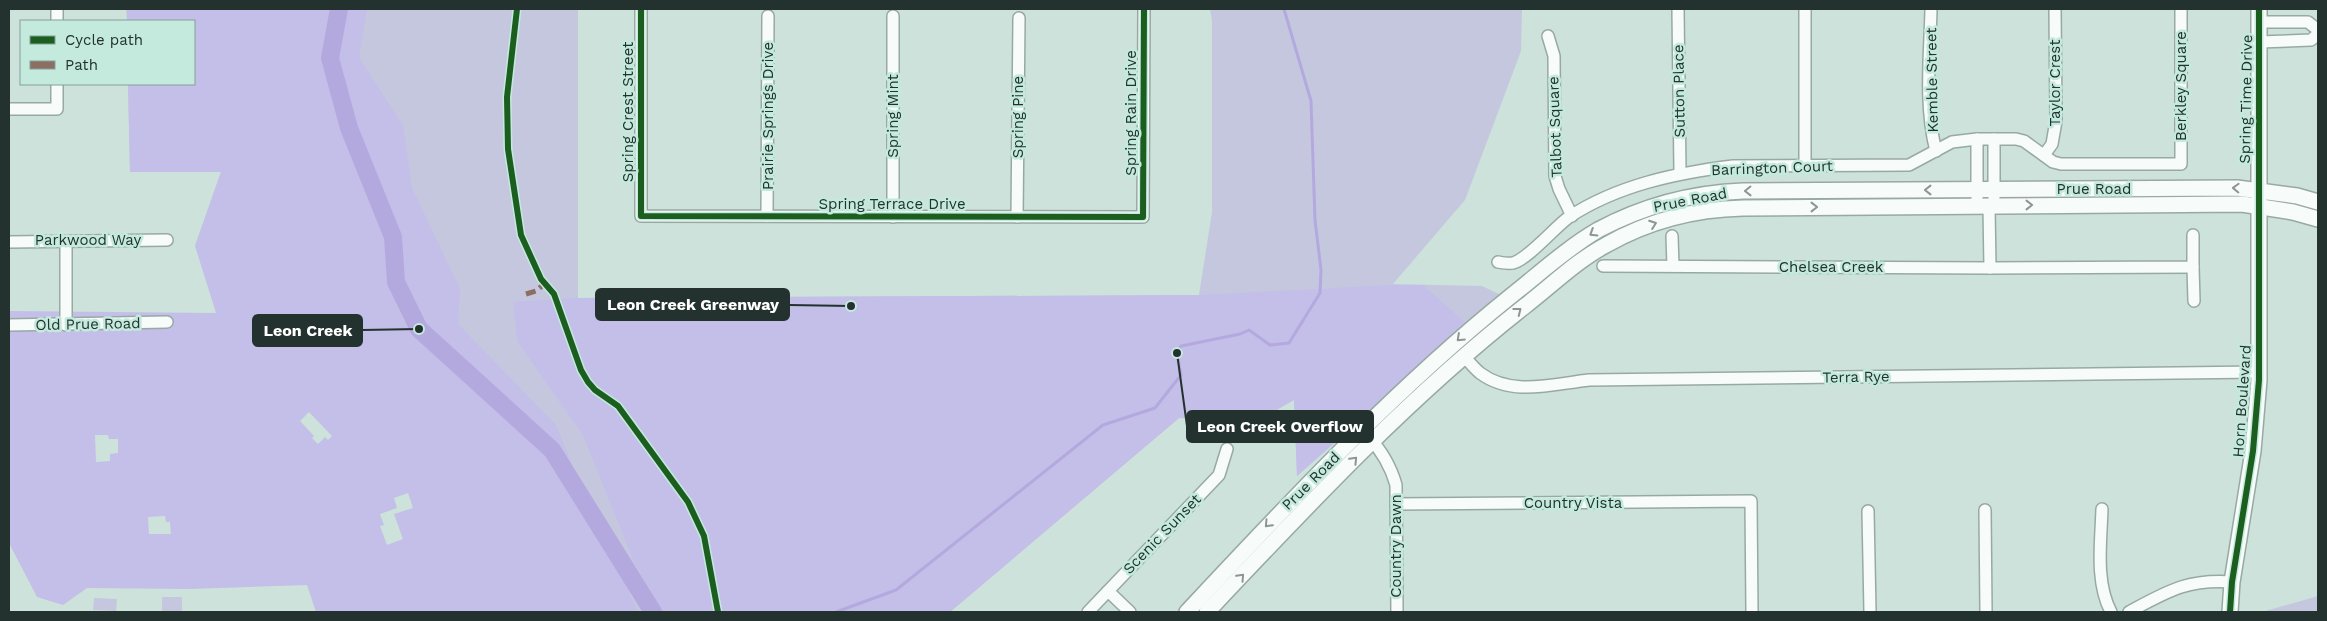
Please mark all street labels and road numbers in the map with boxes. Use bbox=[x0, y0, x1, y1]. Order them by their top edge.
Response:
street label: Kemble Street bbox=[1922, 27, 1942, 133]
street label: Berkley Square bbox=[2172, 31, 2190, 141]
street label: Spring Time Drive bbox=[2236, 34, 2256, 164]
street label: Taylor Crest bbox=[2046, 39, 2064, 126]
street label: Spring Crest Street bbox=[619, 41, 637, 182]
street label: Prairie Springs Drive bbox=[759, 42, 777, 190]
street label: Sutton Place bbox=[1669, 44, 1689, 138]
street label: Spring Rain Drive bbox=[1122, 50, 1140, 176]
street label: Spring Mint bbox=[884, 73, 902, 158]
street label: Spring Pine bbox=[1009, 76, 1027, 158]
street label: Talbot Square bbox=[1544, 76, 1566, 178]
street label: Barrington Court bbox=[1711, 157, 1834, 179]
street label: Prue Road bbox=[2057, 180, 2131, 198]
street label: Prue Road bbox=[1652, 184, 1728, 216]
street label: Spring Terrace Drive bbox=[818, 195, 966, 213]
street label: Parkwood Way bbox=[35, 231, 141, 249]
street label: Chelsea Creek bbox=[1779, 258, 1884, 276]
street label: Old Prue Road bbox=[35, 314, 141, 334]
street label: Horn Boulevard bbox=[2229, 344, 2255, 458]
street label: Terra Rye bbox=[1822, 367, 1890, 387]
street label: Prue Road bbox=[1278, 448, 1344, 514]
street label: Scenic Sunset bbox=[1119, 490, 1205, 578]
street label: Country Dawn bbox=[1387, 494, 1405, 598]
street label: Country Vista bbox=[1524, 494, 1623, 512]

